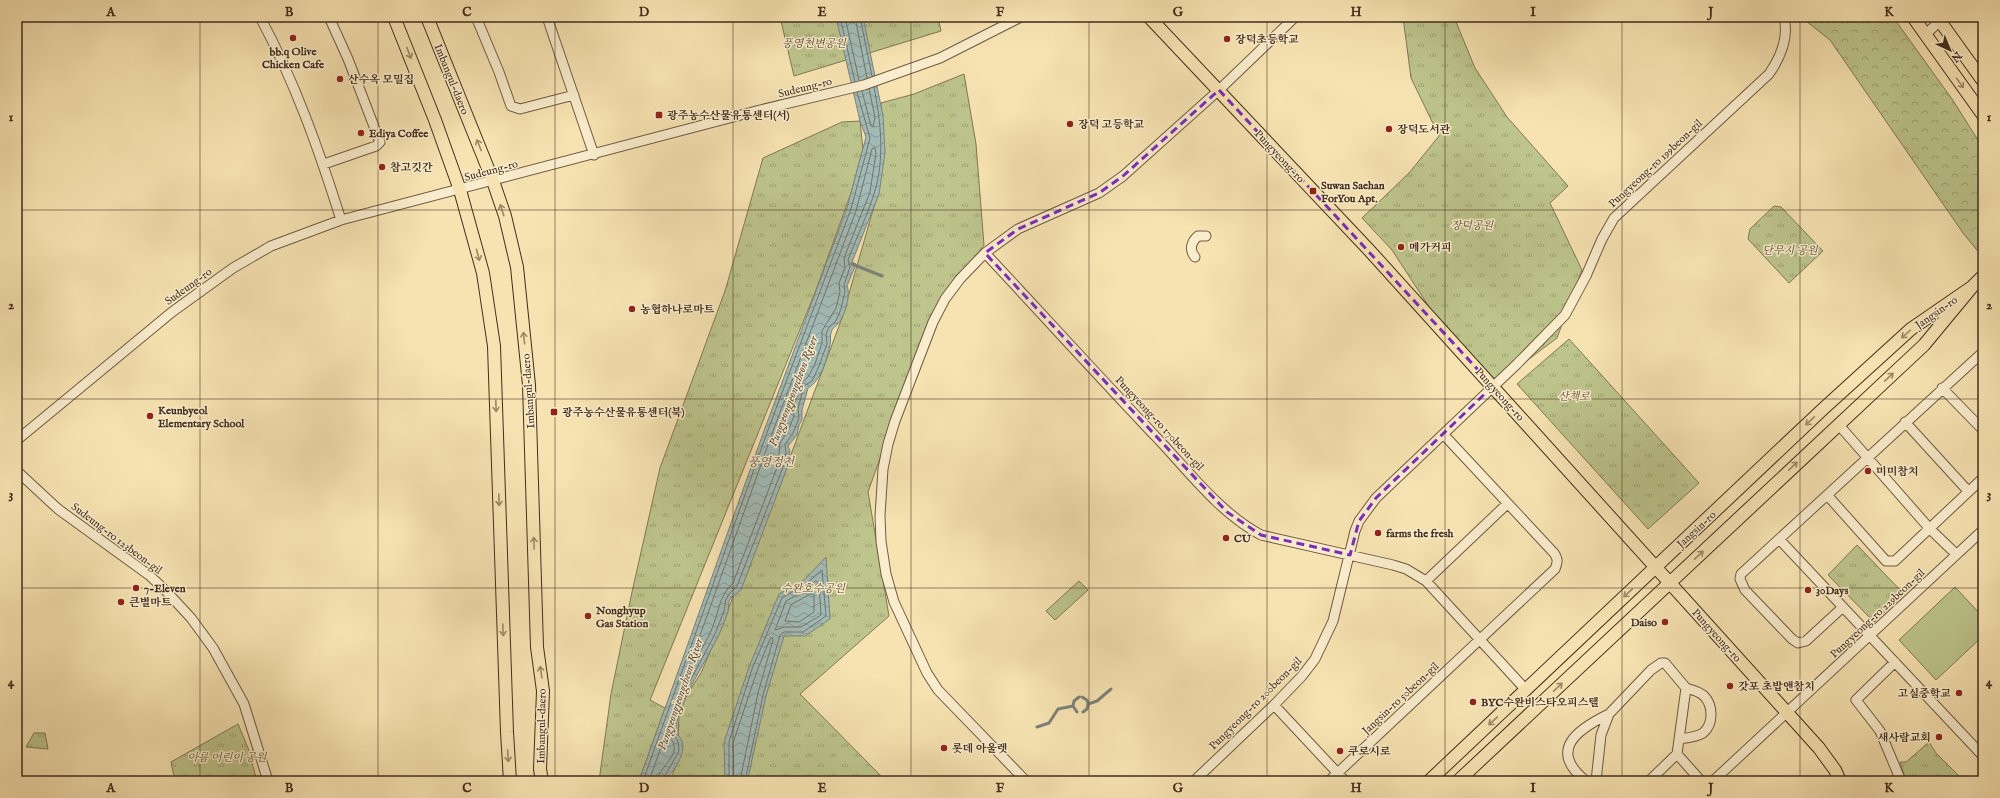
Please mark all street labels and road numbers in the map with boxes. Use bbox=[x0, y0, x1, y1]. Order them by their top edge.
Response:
street label: Imbangul-daero bbox=[431, 42, 472, 117]
street label: Sudeung-ro bbox=[777, 75, 834, 101]
street label: Pungyeong-ro 199beon-gil bbox=[1606, 117, 1706, 211]
street label: Pungyeong-ro bbox=[1251, 127, 1307, 186]
street label: Sudeung-ro bbox=[463, 157, 520, 185]
street label: Sudeung-ro bbox=[162, 265, 215, 309]
street label: Jangsin-ro bbox=[1911, 293, 1961, 334]
street label: Imbangul-daero bbox=[519, 353, 539, 429]
street label: Pungyeong-ro bbox=[1472, 365, 1527, 424]
street label: Pungyeong-ro 170beon-gil bbox=[1112, 374, 1207, 474]
street label: Sudeung-ro 123beon-gil bbox=[68, 500, 165, 578]
street label: Jangsin-ro bbox=[1673, 508, 1719, 553]
street label: Pungyeong-ro 229beon-gil bbox=[1827, 566, 1928, 661]
street label: Pungyeong-ro bbox=[1689, 606, 1744, 665]
street label: Pungyeong-ro 200beon-gil bbox=[1206, 654, 1305, 753]
street label: Jangsin-ro 50beon-gil bbox=[1358, 660, 1442, 739]
street label: Imbangul-daero bbox=[534, 688, 550, 764]

